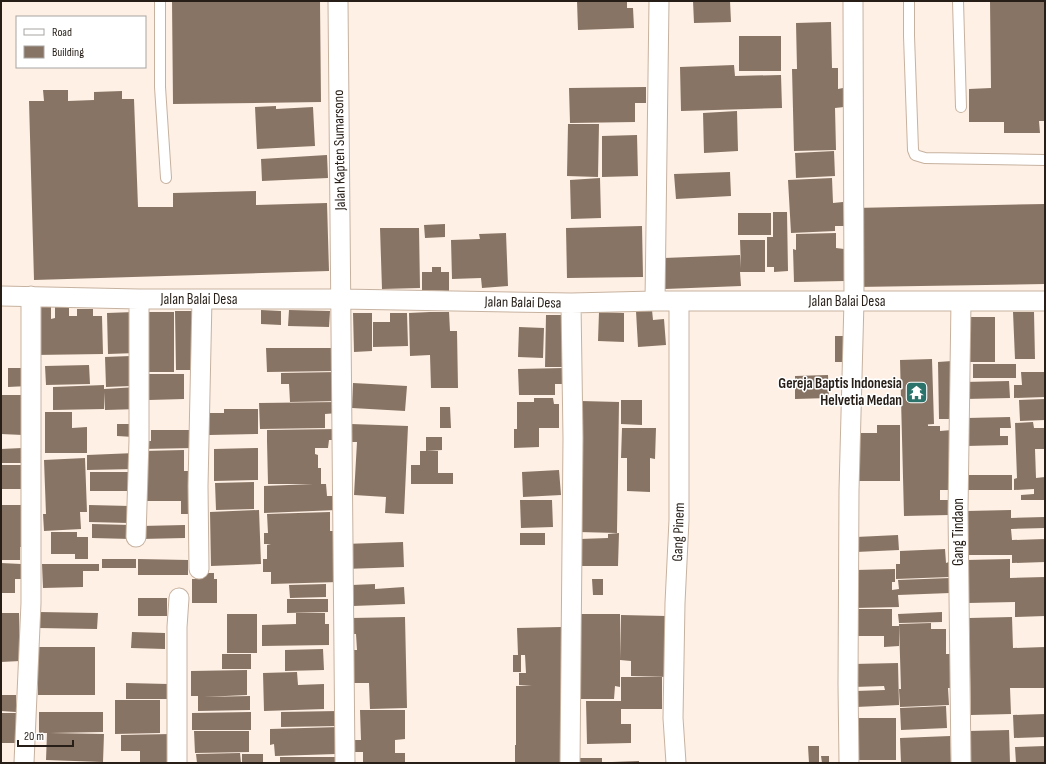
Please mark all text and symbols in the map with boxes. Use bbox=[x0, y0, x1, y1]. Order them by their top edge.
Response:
legend bbox=[16, 16, 146, 68]
text: Road bbox=[52, 25, 72, 40]
text: Building bbox=[52, 45, 84, 60]
street label: Jalan Kapten Sumarsono bbox=[329, 90, 350, 211]
street label: Jalan Balai Desa bbox=[160, 290, 238, 309]
street label: Jalan Balai Desa bbox=[483, 292, 562, 313]
street label: Jalan Balai Desa bbox=[808, 292, 886, 311]
place label: Gereja Baptis Indonesia Helvetia Medan bbox=[778, 374, 902, 410]
temple icon: Gereja Baptis Indonesia Helvetia Medan bbox=[904, 379, 930, 405]
street label: Gang Tindaon bbox=[949, 498, 968, 566]
street label: Gang Pinem bbox=[668, 502, 689, 562]
scale bar bbox=[18, 722, 73, 748]
text: 20 m bbox=[24, 729, 44, 744]

